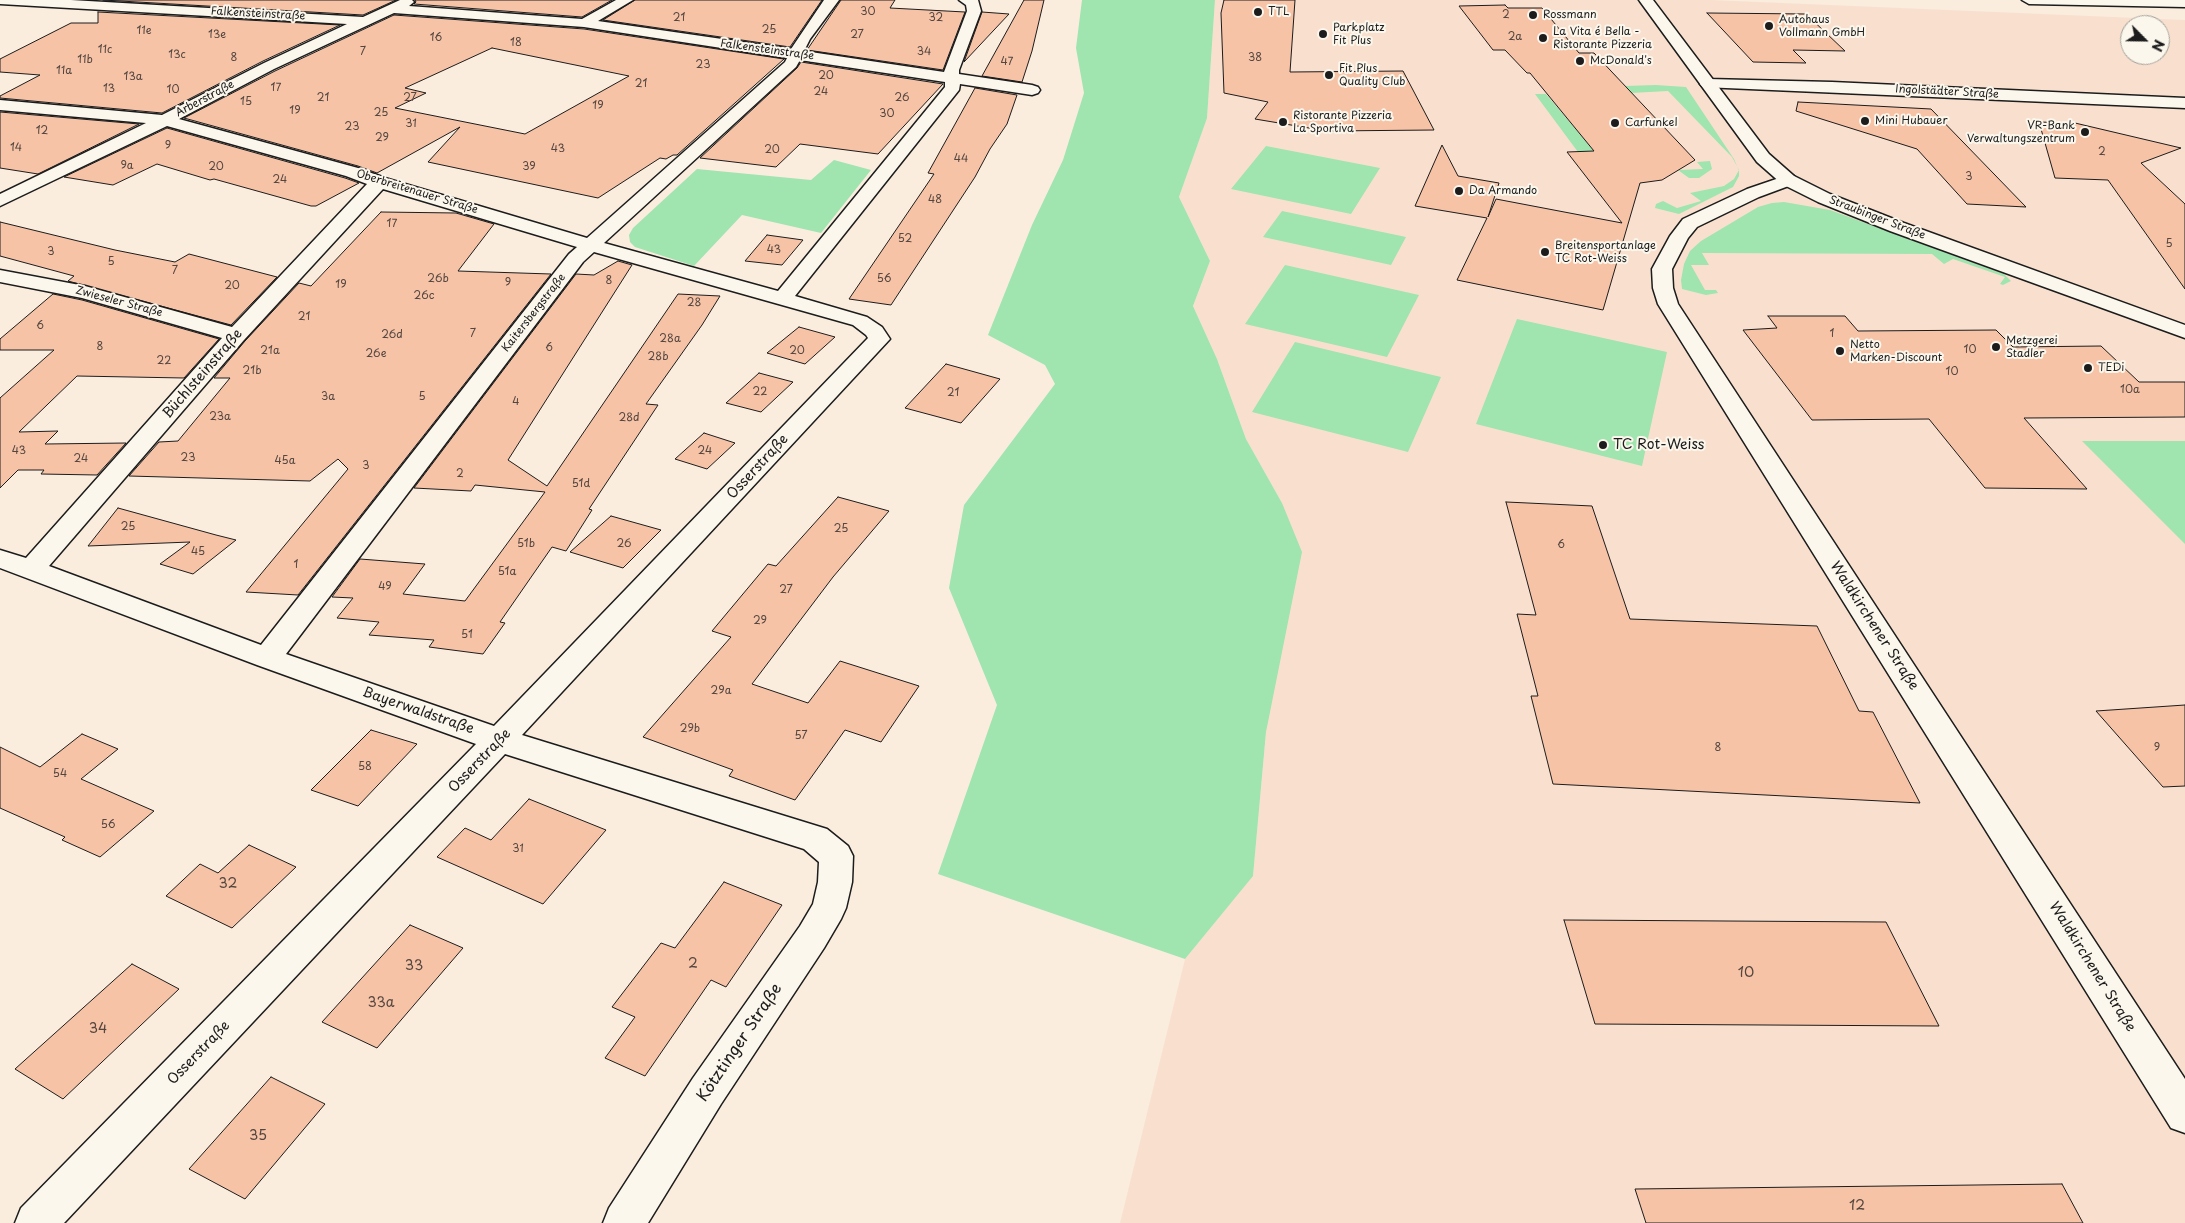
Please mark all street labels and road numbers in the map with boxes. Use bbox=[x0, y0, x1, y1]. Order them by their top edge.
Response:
street label: Falkensteinstraße bbox=[210, 5, 306, 23]
street label: Falkensteinstraße bbox=[719, 37, 815, 63]
street label: Arberstraße bbox=[173, 78, 237, 120]
street label: Ingolstädter Straße bbox=[1895, 83, 1999, 101]
street label: Oberbreitenauer Straße bbox=[355, 167, 479, 217]
street label: Straubinger Straße bbox=[1827, 194, 1927, 242]
street label: Kaitersbergstraße bbox=[499, 271, 569, 355]
street label: Zwieseler Straße bbox=[74, 284, 164, 320]
street label: Büchlsteinstraße bbox=[160, 326, 246, 422]
street label: Osserstraße bbox=[724, 431, 792, 503]
street label: Waldkirchener Straße bbox=[1826, 559, 1922, 693]
street label: Bayerwaldstraße bbox=[360, 684, 476, 738]
street label: Osserstraße bbox=[445, 726, 515, 796]
street label: Waldkirchener Straße bbox=[2045, 899, 2139, 1035]
street label: Kötztinger Straße bbox=[693, 980, 787, 1106]
street label: Osserstraße bbox=[164, 1018, 234, 1088]

